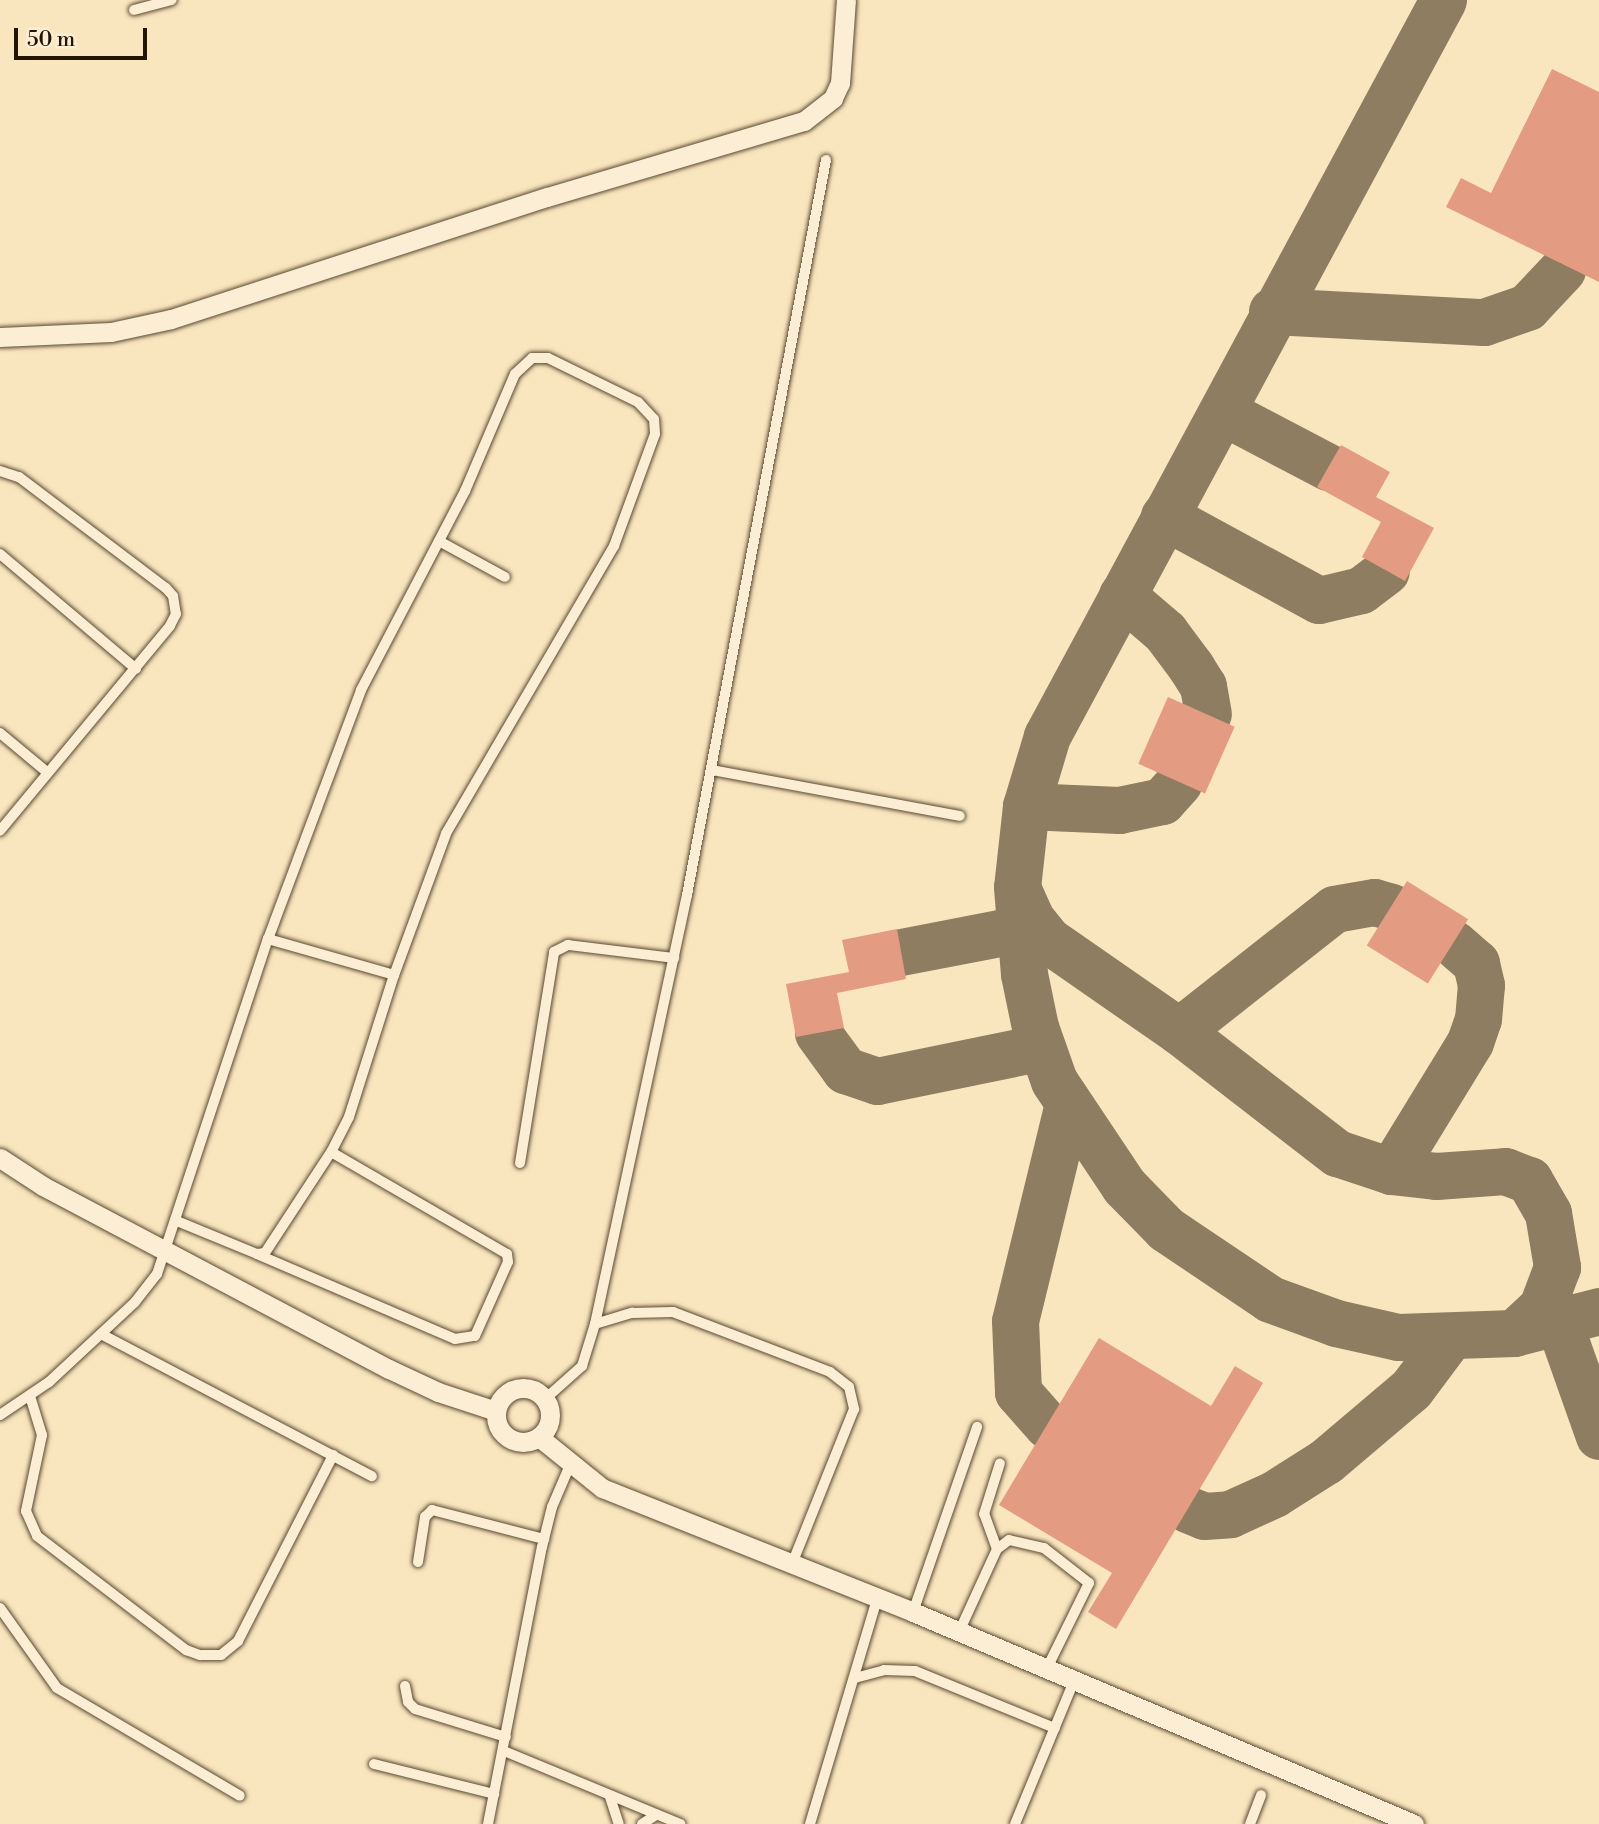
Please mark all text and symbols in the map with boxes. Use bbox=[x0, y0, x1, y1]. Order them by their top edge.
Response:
scale bar bbox=[18, 14, 150, 58]
text: 50 m bbox=[27, 27, 75, 53]

